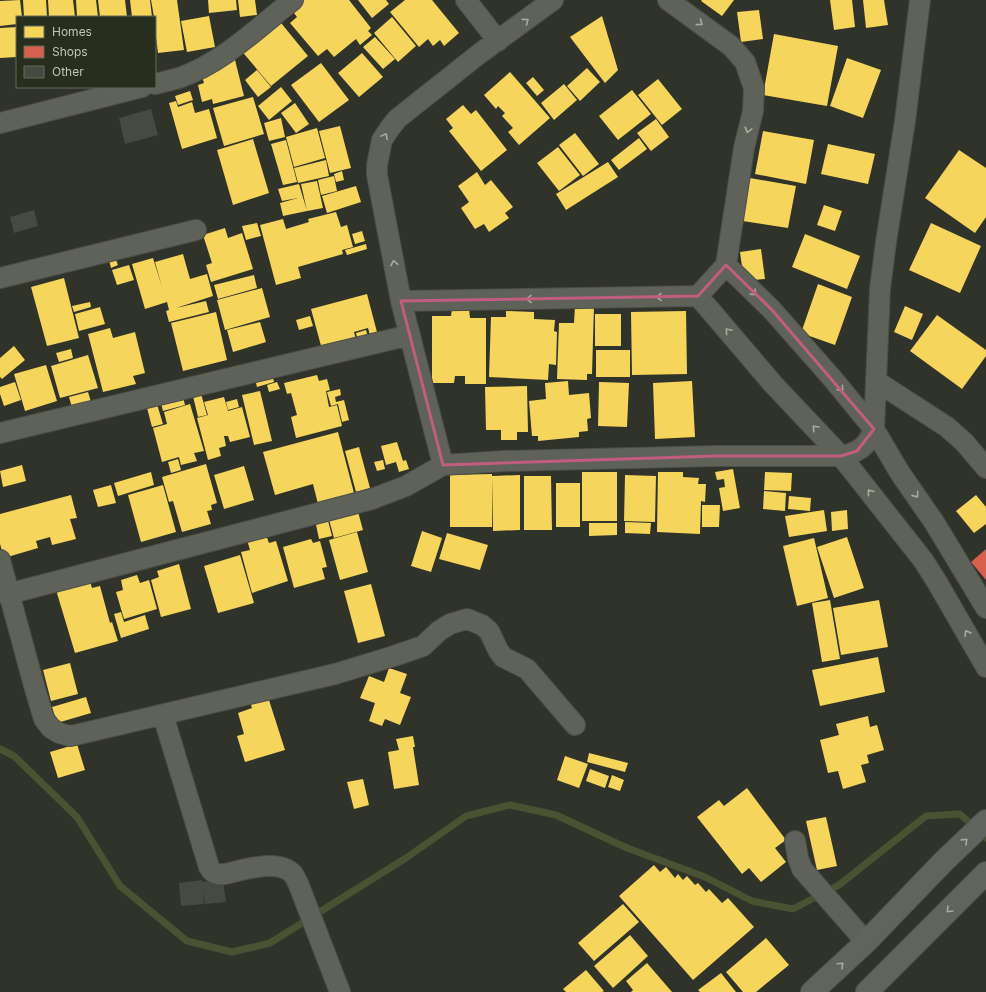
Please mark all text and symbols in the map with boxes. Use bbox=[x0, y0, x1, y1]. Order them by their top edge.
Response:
legend bbox=[16, 16, 156, 88]
one-way arrow bbox=[521, 18, 528, 25]
one-way arrow bbox=[696, 18, 703, 26]
text: Homes bbox=[52, 24, 92, 39]
text: Shops bbox=[52, 44, 88, 59]
text: Other bbox=[52, 64, 84, 79]
one-way arrow bbox=[744, 126, 753, 133]
one-way arrow bbox=[380, 133, 388, 140]
one-way arrow bbox=[390, 260, 399, 266]
one-way arrow bbox=[749, 288, 757, 295]
one-way arrow bbox=[656, 293, 662, 301]
one-way arrow bbox=[526, 295, 532, 303]
one-way arrow bbox=[725, 328, 732, 335]
one-way arrow bbox=[836, 384, 843, 392]
one-way arrow bbox=[812, 425, 819, 432]
one-way arrow bbox=[867, 489, 874, 496]
one-way arrow bbox=[911, 491, 919, 498]
one-way arrow bbox=[964, 630, 971, 637]
one-way arrow bbox=[960, 838, 968, 846]
one-way arrow bbox=[946, 905, 954, 912]
one-way arrow bbox=[836, 963, 844, 970]

